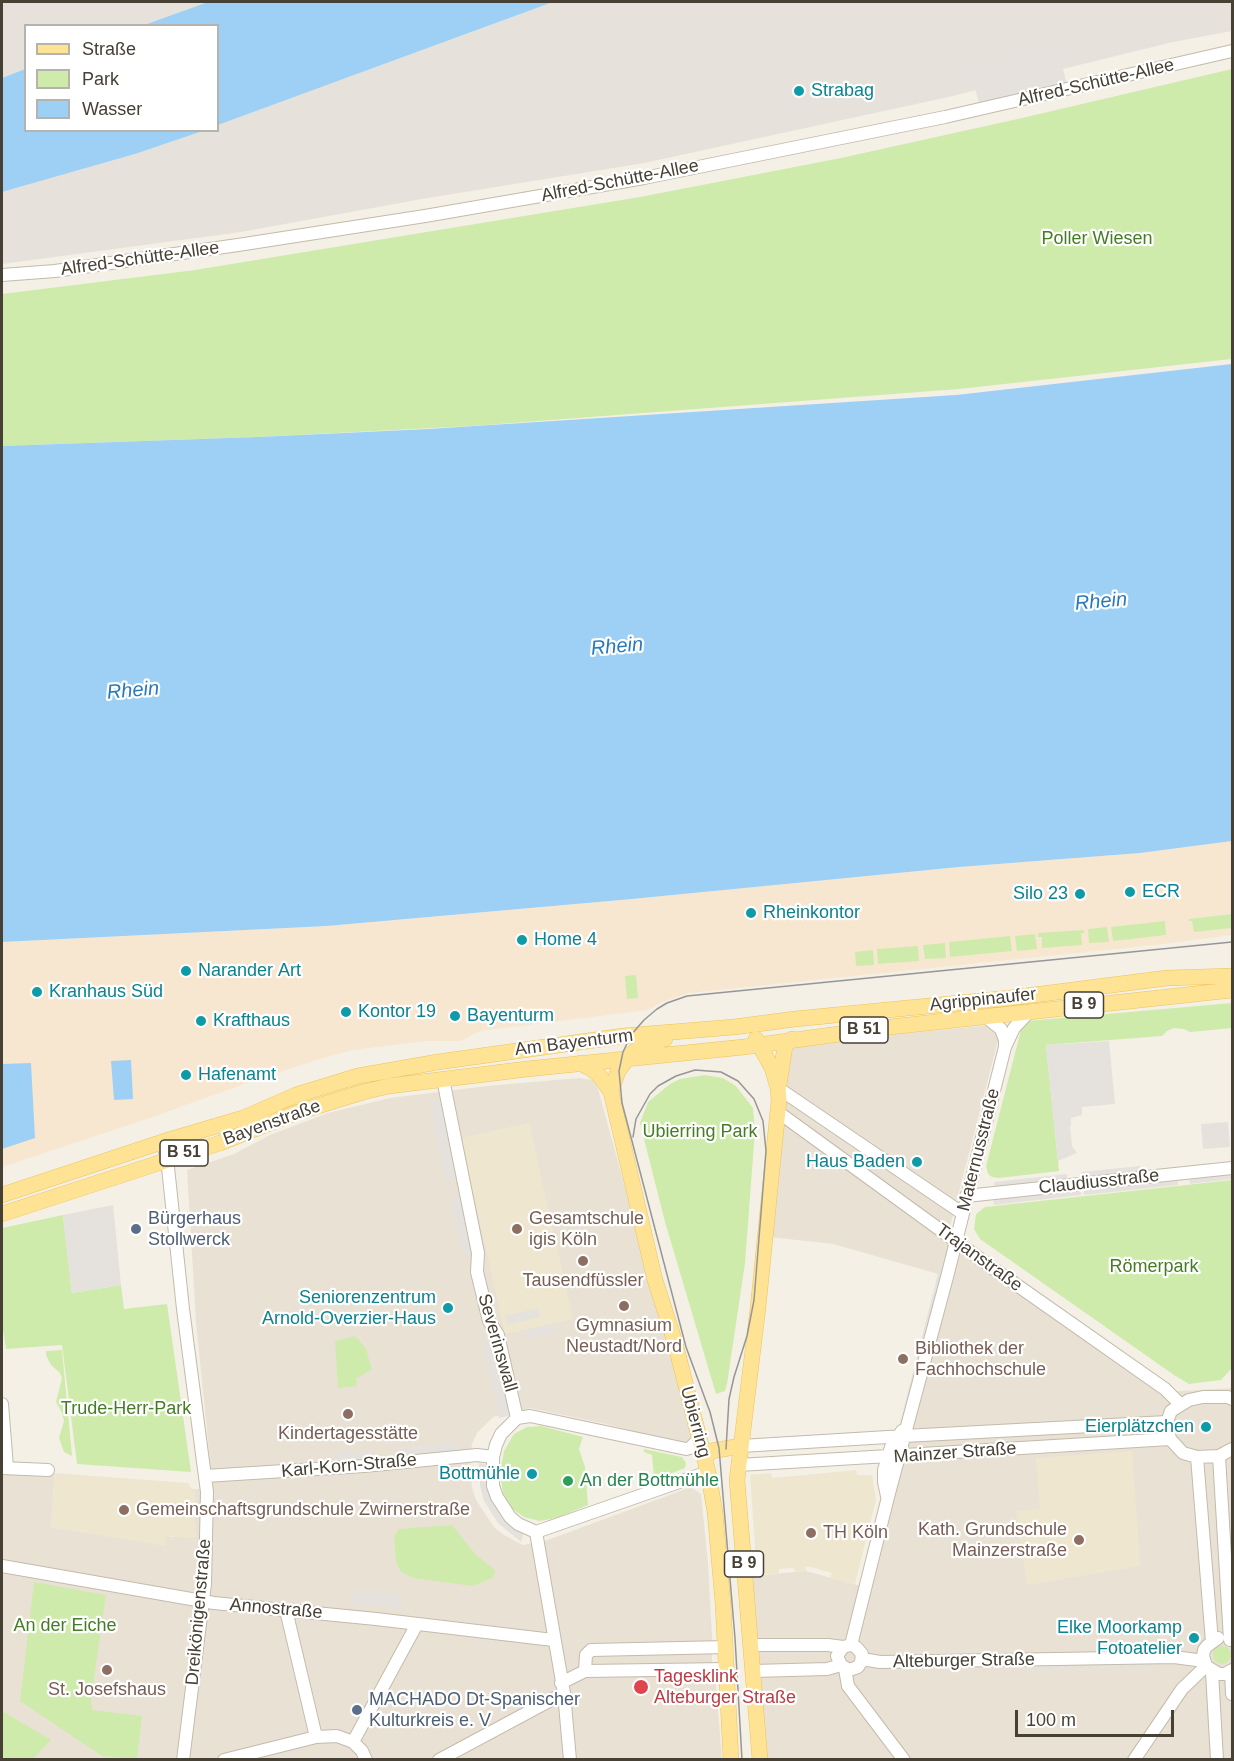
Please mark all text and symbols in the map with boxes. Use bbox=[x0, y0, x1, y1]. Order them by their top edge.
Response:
legend bbox=[24, 24, 219, 132]
text: Straße bbox=[82, 39, 136, 59]
street label: Alfred-Schütte-Allee bbox=[1016, 54, 1176, 112]
text: Park bbox=[82, 69, 119, 89]
place label: Strabag bbox=[811, 80, 874, 102]
marker: Strabag bbox=[792, 84, 806, 98]
text: Wasser bbox=[82, 99, 142, 119]
street label: Alfred-Schütte-Allee bbox=[539, 155, 701, 207]
park label: Poller Wiesen bbox=[1041, 228, 1153, 250]
street label: Alfred-Schütte-Allee bbox=[59, 237, 221, 281]
water label: Rhein bbox=[1074, 588, 1128, 616]
water label: Rhein bbox=[590, 633, 644, 661]
water label: Rhein bbox=[106, 677, 160, 705]
place label: ECR bbox=[1142, 881, 1180, 903]
place label: Silo 23 bbox=[1013, 883, 1068, 905]
marker: ECR bbox=[1123, 885, 1137, 899]
marker: Silo 23 bbox=[1073, 887, 1087, 901]
place label: Rheinkontor bbox=[763, 902, 860, 924]
marker: Rheinkontor bbox=[744, 906, 758, 920]
place label: Home 4 bbox=[534, 929, 597, 951]
marker: Home 4 bbox=[515, 933, 529, 947]
place label: Narander Art bbox=[198, 960, 301, 982]
marker: Narander Art bbox=[179, 964, 193, 978]
place label: Kranhaus Süd bbox=[49, 981, 163, 1003]
street label: Agrippinaufer bbox=[929, 984, 1037, 1016]
marker: Kranhaus Süd bbox=[30, 985, 44, 999]
road number: B 9 bbox=[1064, 992, 1104, 1018]
place label: Kontor 19 bbox=[358, 1001, 436, 1023]
marker: Kontor 19 bbox=[339, 1005, 353, 1019]
place label: Bayenturm bbox=[467, 1005, 554, 1027]
marker: Bayenturm bbox=[448, 1009, 462, 1023]
place label: Krafthaus bbox=[213, 1010, 290, 1032]
marker: Krafthaus bbox=[194, 1014, 208, 1028]
road number: B 51 bbox=[840, 1017, 888, 1043]
street label: Am Bayenturm bbox=[514, 1025, 634, 1061]
place label: Hafenamt bbox=[198, 1064, 276, 1086]
marker: Hafenamt bbox=[179, 1068, 193, 1082]
street label: Maternusstraße bbox=[953, 1086, 1005, 1214]
street label: Bayenstraße bbox=[220, 1095, 324, 1151]
park label: Ubierring Park bbox=[642, 1121, 758, 1143]
road number: B 51 bbox=[160, 1140, 208, 1166]
place label: Haus Baden bbox=[806, 1151, 905, 1173]
marker: Haus Baden bbox=[910, 1155, 924, 1169]
street label: Claudiusstraße bbox=[1038, 1165, 1160, 1199]
place label: Bürgerhaus Stollwerck bbox=[148, 1208, 241, 1250]
place label: Gesamtschule igis Köln bbox=[529, 1208, 644, 1250]
street label: Trajanstraße bbox=[932, 1219, 1026, 1297]
marker: Bürgerhaus Stollwerck bbox=[129, 1222, 143, 1236]
marker: Gesamtschule igis Köln bbox=[510, 1222, 524, 1236]
marker: Tausendfüssler bbox=[576, 1254, 590, 1268]
park label: Römerpark bbox=[1109, 1256, 1199, 1278]
place label: Tausendfüssler bbox=[522, 1270, 644, 1292]
place label: Seniorenzentrum Arnold-Overzier-Haus bbox=[262, 1287, 436, 1330]
street label: Severinswall bbox=[473, 1291, 521, 1395]
marker: Gymnasium Neustadt/Nord bbox=[617, 1299, 631, 1313]
marker: Seniorenzentrum Arnold-Overzier-Haus bbox=[441, 1301, 455, 1315]
place label: Gymnasium Neustadt/Nord bbox=[566, 1315, 682, 1358]
place label: Bibliothek der Fachhochschule bbox=[915, 1338, 1046, 1380]
marker: Bibliothek der Fachhochschule bbox=[896, 1352, 910, 1366]
street label: Ubierring bbox=[675, 1384, 715, 1460]
park label: Trude-Herr-Park bbox=[61, 1398, 191, 1420]
marker: Kindertagesstätte bbox=[341, 1407, 355, 1421]
place label: Eierplätzchen bbox=[1085, 1416, 1194, 1438]
marker: Eierplätzchen bbox=[1199, 1420, 1213, 1434]
place label: Kindertagesstätte bbox=[278, 1423, 418, 1445]
street label: Mainzer Straße bbox=[893, 1438, 1017, 1468]
street label: Karl-Korn-Straße bbox=[280, 1449, 418, 1483]
place label: Bottmühle bbox=[439, 1463, 520, 1485]
marker: Bottmühle bbox=[525, 1467, 539, 1481]
place label: An der Bottmühle bbox=[580, 1470, 719, 1492]
marker: An der Bottmühle bbox=[561, 1474, 575, 1488]
place label: Gemeinschaftsgrundschule Zwirnerstraße bbox=[136, 1499, 470, 1521]
marker: Gemeinschaftsgrundschule Zwirnerstraße bbox=[117, 1503, 131, 1517]
place label: Kath. Grundschule Mainzerstraße bbox=[918, 1519, 1067, 1562]
place label: TH Köln bbox=[823, 1522, 888, 1544]
marker: TH Köln bbox=[804, 1526, 818, 1540]
marker: Kath. Grundschule Mainzerstraße bbox=[1072, 1533, 1086, 1547]
street label: Dreikönigenstraße bbox=[182, 1538, 216, 1686]
road number: B 9 bbox=[724, 1551, 764, 1577]
street label: Annostraße bbox=[229, 1594, 323, 1624]
park label: An der Eiche bbox=[13, 1615, 117, 1637]
place label: Elke Moorkamp Fotoatelier bbox=[1057, 1617, 1182, 1660]
marker: Elke Moorkamp Fotoatelier bbox=[1187, 1631, 1201, 1645]
street label: Alteburger Straße bbox=[893, 1649, 1035, 1673]
marker: St. Josefshaus bbox=[100, 1663, 114, 1677]
place label: Tagesklink Alteburger Straße bbox=[654, 1666, 796, 1708]
marker: Tagesklink Alteburger Straße bbox=[632, 1678, 650, 1696]
place label: St. Josefshaus bbox=[48, 1679, 166, 1701]
place label: MACHADO Dt-Spanischer Kulturkreis e. V bbox=[369, 1689, 580, 1732]
scale bar bbox=[1018, 1698, 1177, 1736]
marker: MACHADO Dt-Spanischer Kulturkreis e. V bbox=[350, 1703, 364, 1717]
text: 100 m bbox=[1026, 1710, 1076, 1730]

